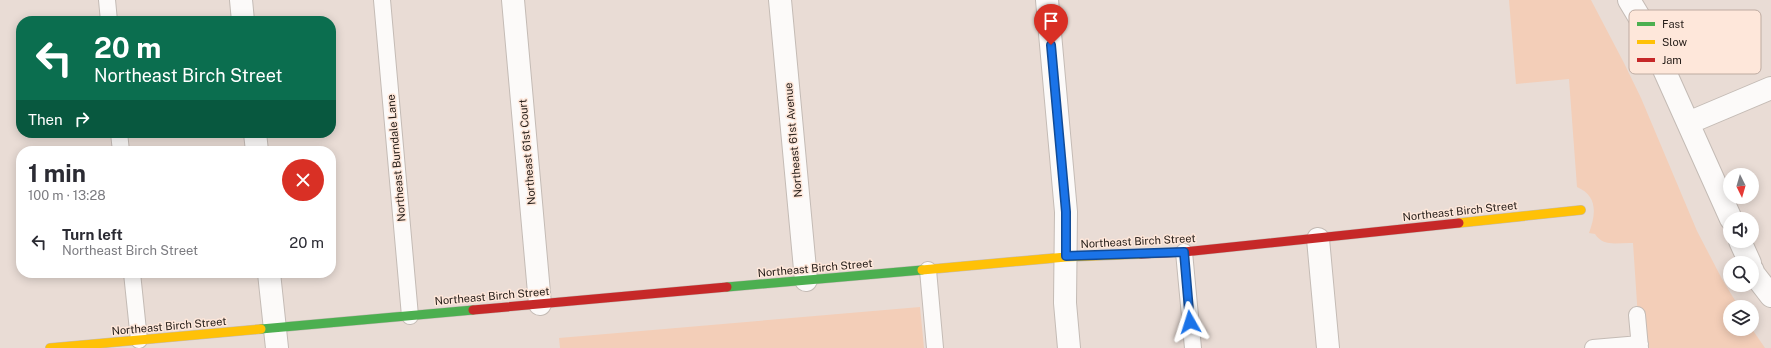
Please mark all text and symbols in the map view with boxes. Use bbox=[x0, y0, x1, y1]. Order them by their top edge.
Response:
pin bbox=[1034, 4, 1068, 45]
icon: arrive bbox=[1040, 10, 1062, 32]
legend bbox=[1629, 10, 1761, 74]
text: Fast bbox=[1662, 18, 1684, 30]
text: 20 m bbox=[94, 31, 161, 64]
icon: left bbox=[28, 32, 80, 84]
text: Slow bbox=[1662, 36, 1688, 48]
text: Jam bbox=[1662, 54, 1682, 66]
text: Northeast Birch Street bbox=[94, 65, 283, 86]
street label: Northeast 61st Avenue bbox=[782, 82, 804, 198]
street label: Northeast Burndale Lane bbox=[384, 94, 408, 222]
street label: Northeast 61st Court bbox=[516, 99, 538, 205]
icon: right bbox=[71, 108, 93, 130]
text: Then bbox=[28, 111, 63, 128]
text: 1 min bbox=[28, 159, 86, 187]
button: close bbox=[282, 159, 324, 201]
north arrow bbox=[1723, 168, 1759, 204]
map controls bbox=[1723, 168, 1759, 336]
text: 100 m · 13:28 bbox=[28, 188, 106, 203]
street label: Northeast Birch Street bbox=[1402, 199, 1518, 223]
button: sound bbox=[1723, 212, 1759, 248]
text: Turn left bbox=[62, 226, 123, 243]
icon: left bbox=[28, 231, 50, 253]
street label: Northeast Birch Street bbox=[1080, 232, 1196, 250]
text: 20 m bbox=[289, 234, 324, 251]
text: Northeast Birch Street bbox=[62, 243, 198, 258]
button: search bbox=[1723, 256, 1759, 292]
street label: Northeast Birch Street bbox=[757, 257, 873, 279]
street label: Northeast Birch Street bbox=[434, 285, 550, 307]
button: layers bbox=[1723, 300, 1759, 336]
position arrow bbox=[1169, 301, 1211, 343]
street label: Northeast Birch Street bbox=[111, 315, 227, 337]

